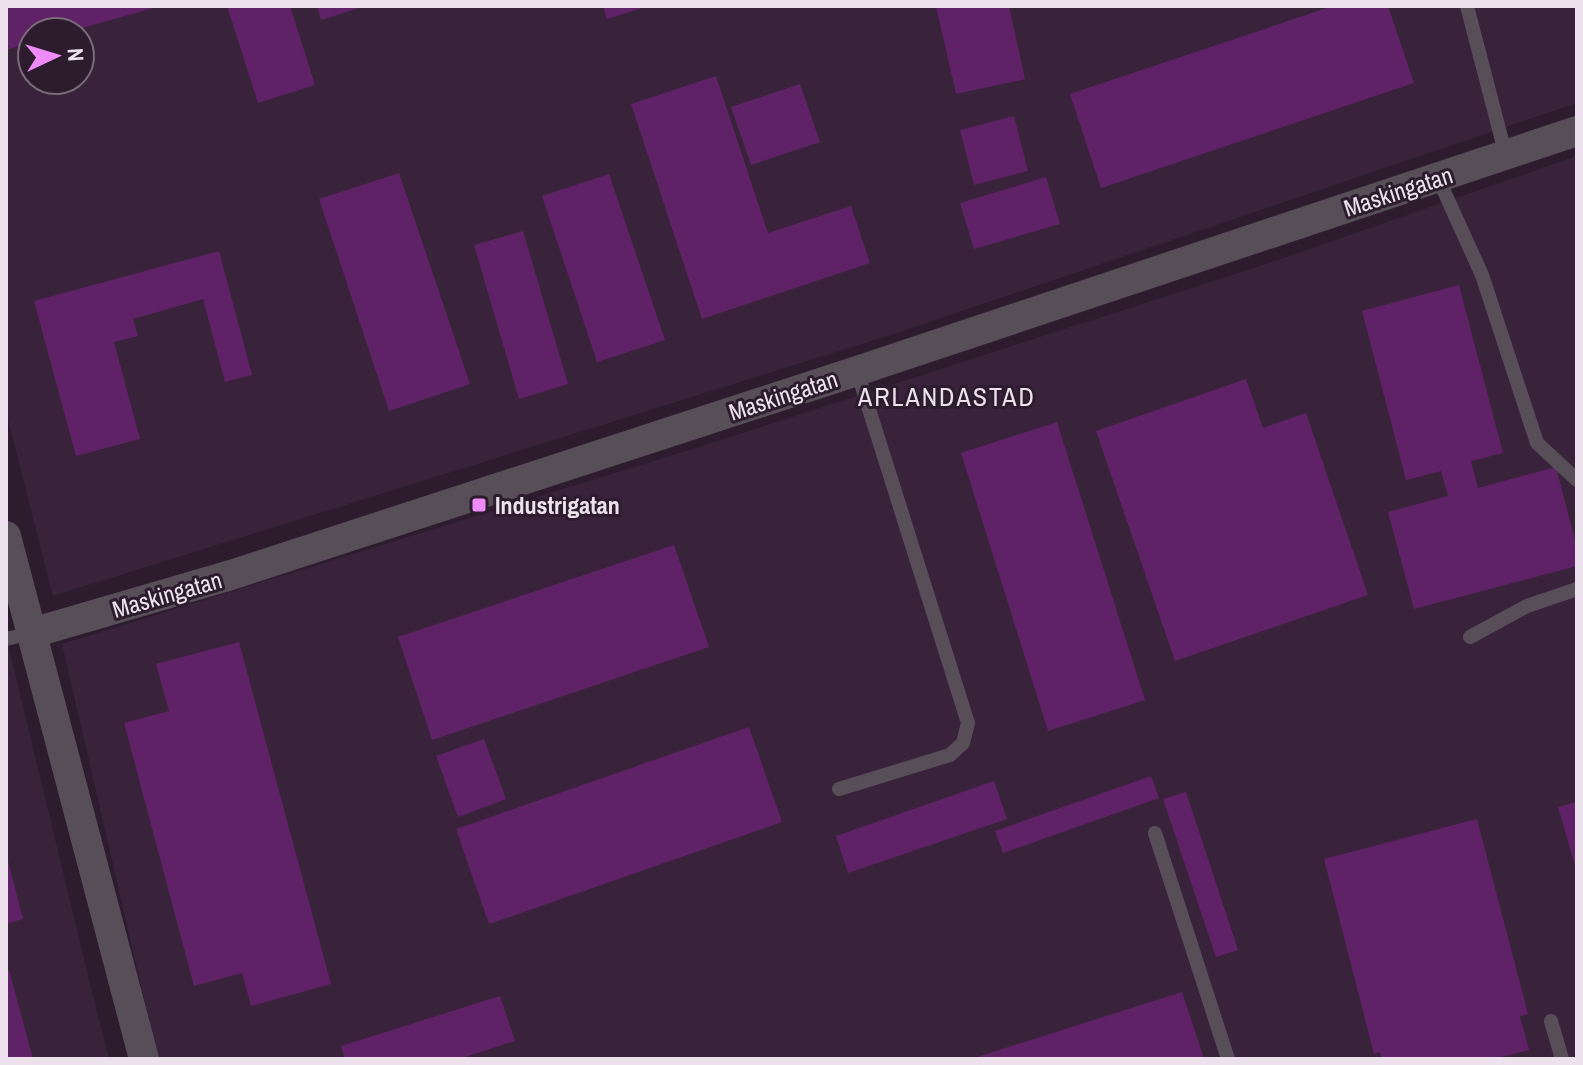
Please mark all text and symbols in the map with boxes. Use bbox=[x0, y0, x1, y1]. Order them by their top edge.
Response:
north arrow bbox=[16, 16, 96, 96]
text: N bbox=[61, 47, 91, 62]
street label: Maskingatan bbox=[1339, 158, 1457, 224]
street label: Maskingatan bbox=[724, 362, 842, 428]
district label: ARLANDASTAD bbox=[857, 379, 1036, 414]
place label: Industrigatan bbox=[495, 489, 620, 521]
marker: Industrigatan bbox=[470, 496, 488, 514]
street label: Maskingatan bbox=[108, 563, 226, 625]

